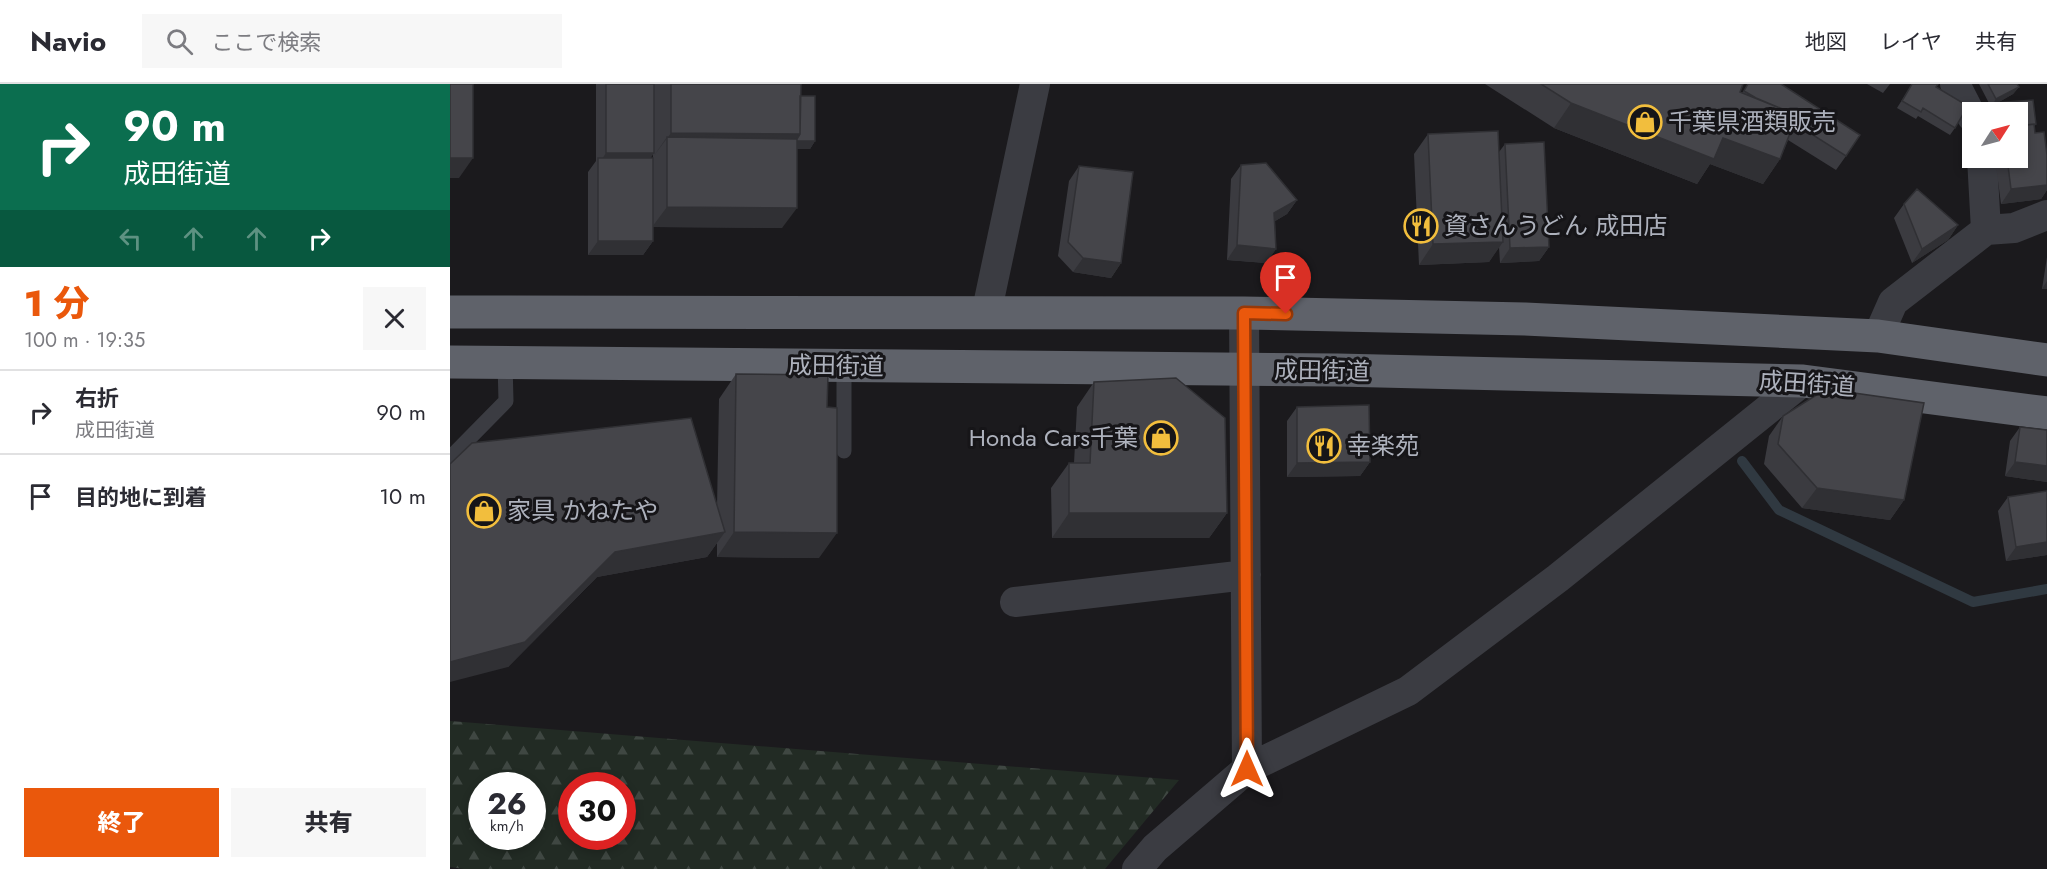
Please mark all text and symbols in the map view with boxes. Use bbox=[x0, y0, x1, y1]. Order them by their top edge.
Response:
search box bbox=[142, 14, 562, 68]
text: Navio bbox=[30, 21, 106, 62]
icon: search bbox=[163, 25, 196, 58]
text: ここで検索 bbox=[211, 26, 321, 58]
text: 地図 bbox=[1805, 27, 1847, 57]
text: レイヤ bbox=[1880, 27, 1942, 57]
text: 共有 bbox=[1975, 27, 2017, 57]
text: 90 m bbox=[123, 96, 226, 157]
north arrow bbox=[1962, 102, 2028, 168]
map controls bbox=[1962, 102, 2028, 168]
shop icon: 千葉県酒類販売 bbox=[1627, 104, 1663, 140]
place label: 千葉県酒類販売 bbox=[1668, 104, 1836, 139]
icon: right bbox=[24, 108, 102, 186]
text: 成田街道 bbox=[123, 154, 231, 193]
restaurant icon: 資さんうどん 成田店 bbox=[1403, 208, 1439, 244]
place label: 資さんうどん 成田店 bbox=[1444, 208, 1667, 243]
icon: left bbox=[114, 222, 147, 255]
icon: ahead bbox=[177, 222, 210, 255]
icon: ahead bbox=[240, 222, 273, 255]
icon: right bbox=[303, 222, 336, 255]
pin bbox=[1260, 252, 1311, 314]
icon: arrive bbox=[1269, 261, 1302, 294]
text: 1 分 bbox=[24, 277, 90, 329]
button: close bbox=[363, 287, 426, 350]
text: 100 m · 19:35 bbox=[24, 326, 145, 355]
street label: 成田街道 bbox=[788, 347, 884, 384]
street label: 成田街道 bbox=[1274, 352, 1370, 389]
street label: 成田街道 bbox=[1758, 363, 1856, 404]
text: 右折 bbox=[75, 382, 119, 414]
icon: right bbox=[24, 396, 57, 429]
text: 90 m bbox=[376, 396, 426, 428]
text: 成田街道 bbox=[75, 416, 155, 445]
place label: Honda Cars千葉 bbox=[969, 420, 1138, 455]
shop icon: Honda Cars千葉 bbox=[1143, 420, 1179, 456]
restaurant icon: 幸楽苑 bbox=[1306, 428, 1342, 464]
place label: 幸楽苑 bbox=[1347, 428, 1419, 463]
icon: arrive bbox=[24, 480, 57, 513]
text: 10 m bbox=[379, 480, 426, 512]
text: 目的地に到着 bbox=[75, 481, 207, 513]
shop icon: 家具 かねたや bbox=[466, 493, 502, 529]
place label: 家具 かねたや bbox=[507, 493, 658, 528]
position arrow bbox=[1215, 737, 1279, 801]
speed limit sign: 30 bbox=[558, 772, 636, 850]
text: 26 bbox=[487, 782, 527, 825]
button: 終了 bbox=[24, 788, 219, 857]
button: 共有 bbox=[231, 788, 426, 857]
text: km/h bbox=[490, 815, 524, 837]

